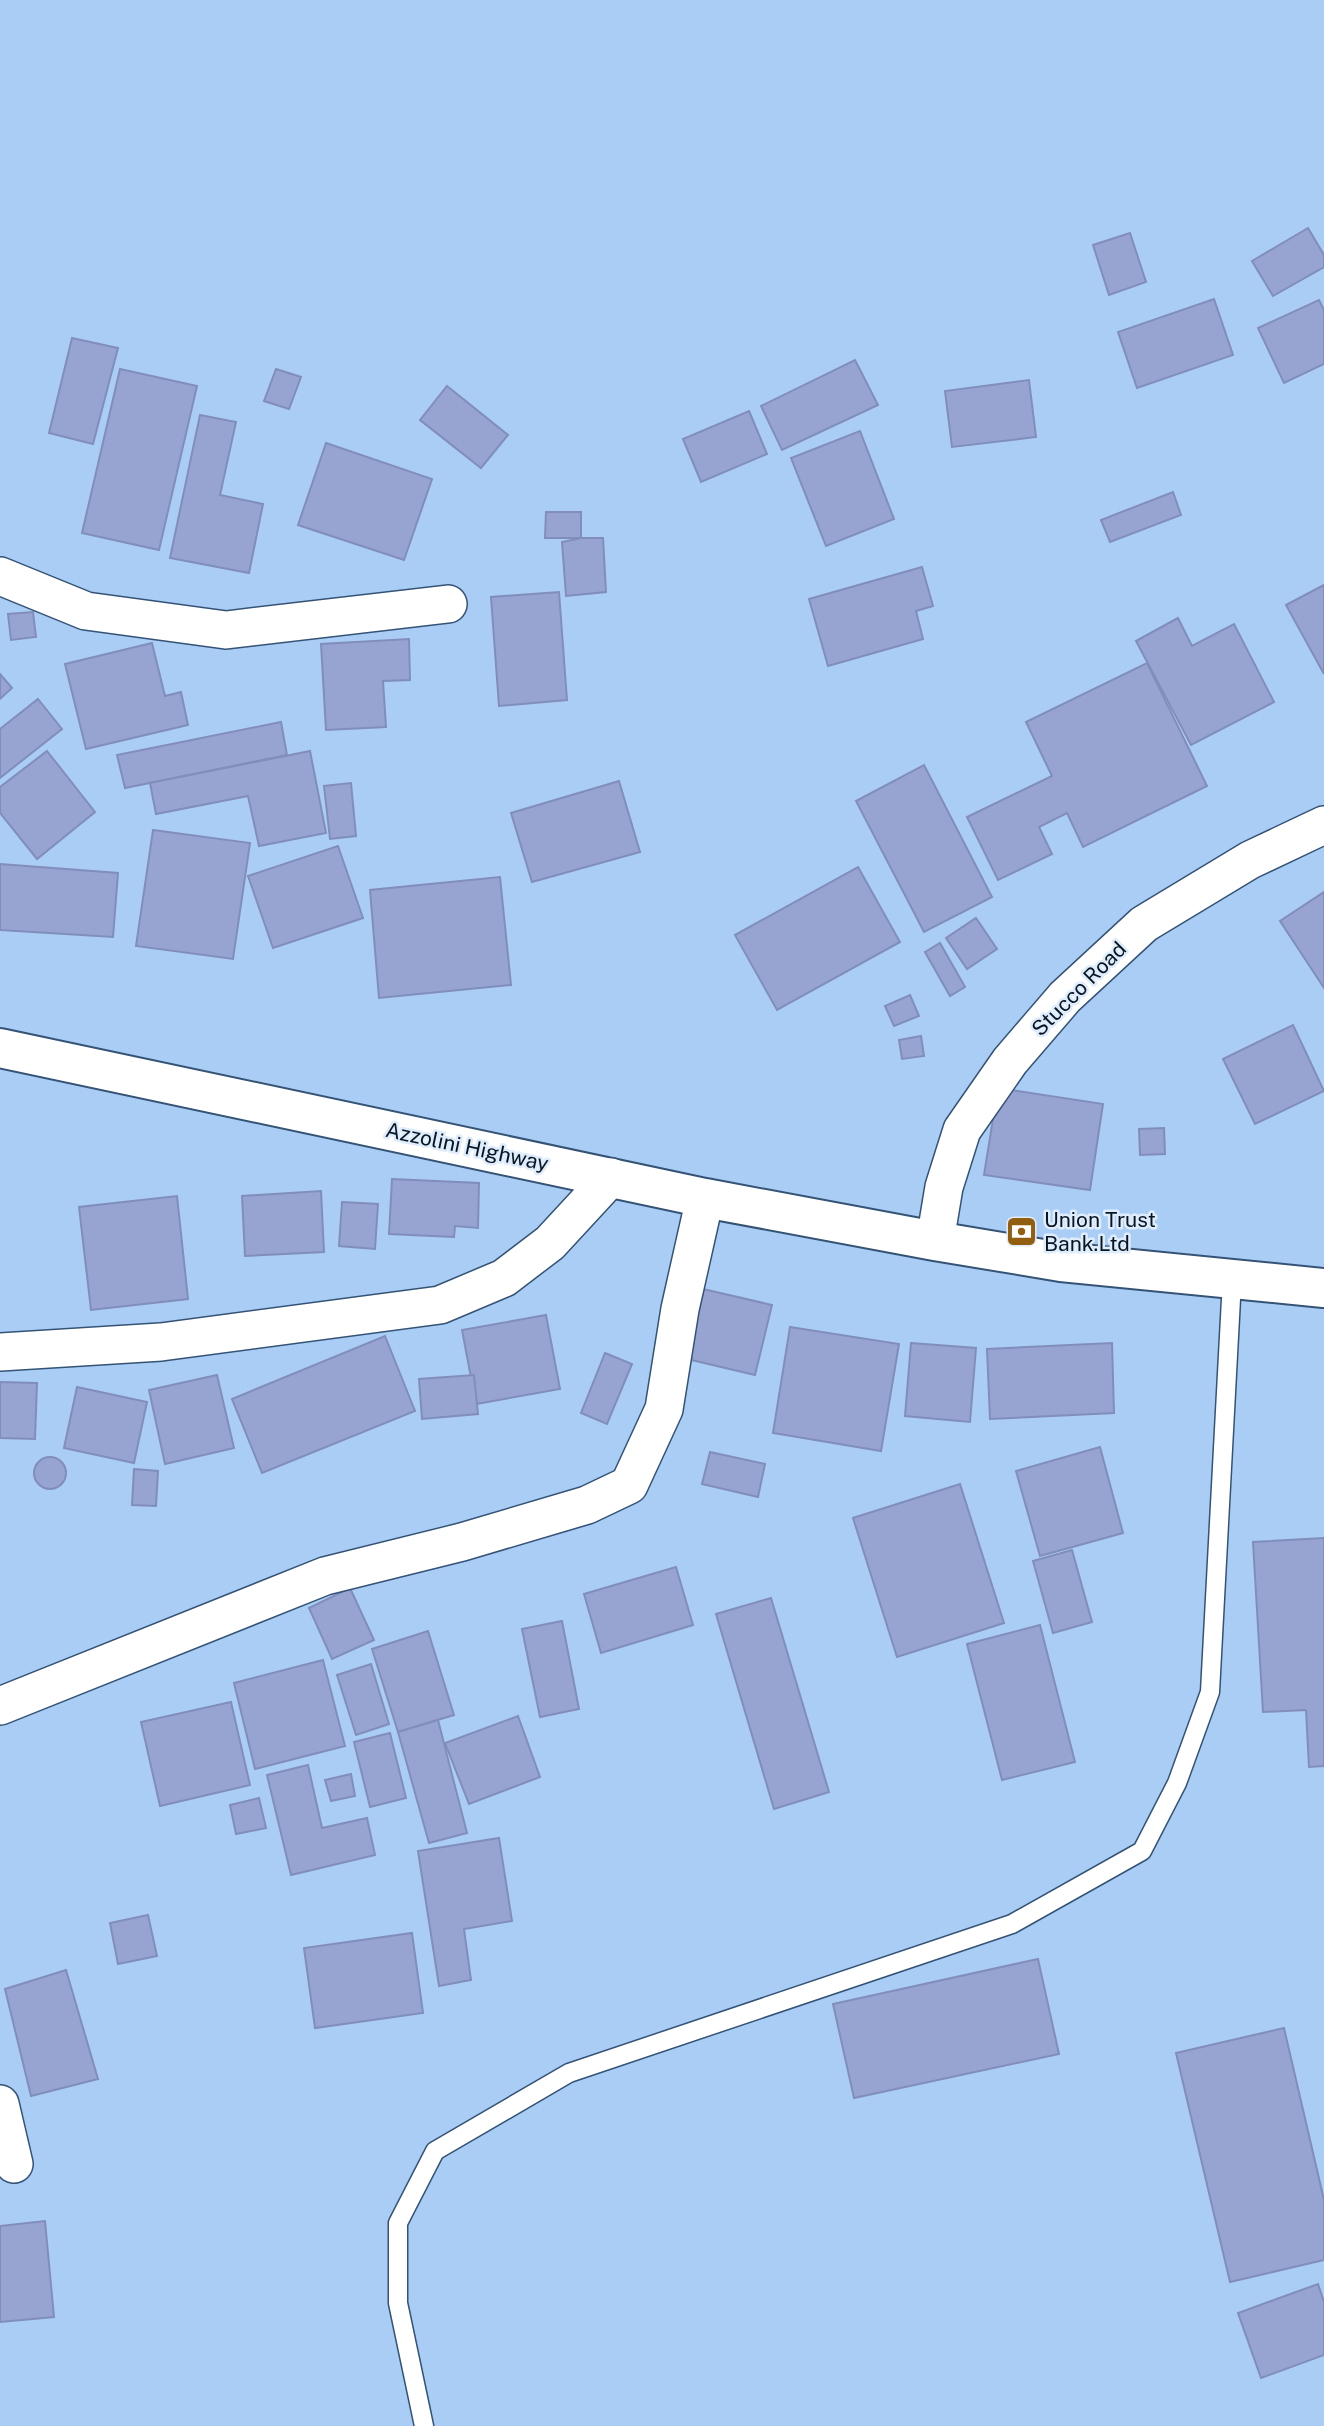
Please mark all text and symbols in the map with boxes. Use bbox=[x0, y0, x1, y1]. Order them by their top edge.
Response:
street label: Stucco Road bbox=[1026, 936, 1131, 1041]
street label: Azzolini Highway bbox=[383, 1117, 551, 1176]
place label: Union Trust Bank.Ltd bbox=[1044, 1207, 1156, 1256]
bank icon: Union Trust Bank.Ltd bbox=[1004, 1215, 1038, 1249]

